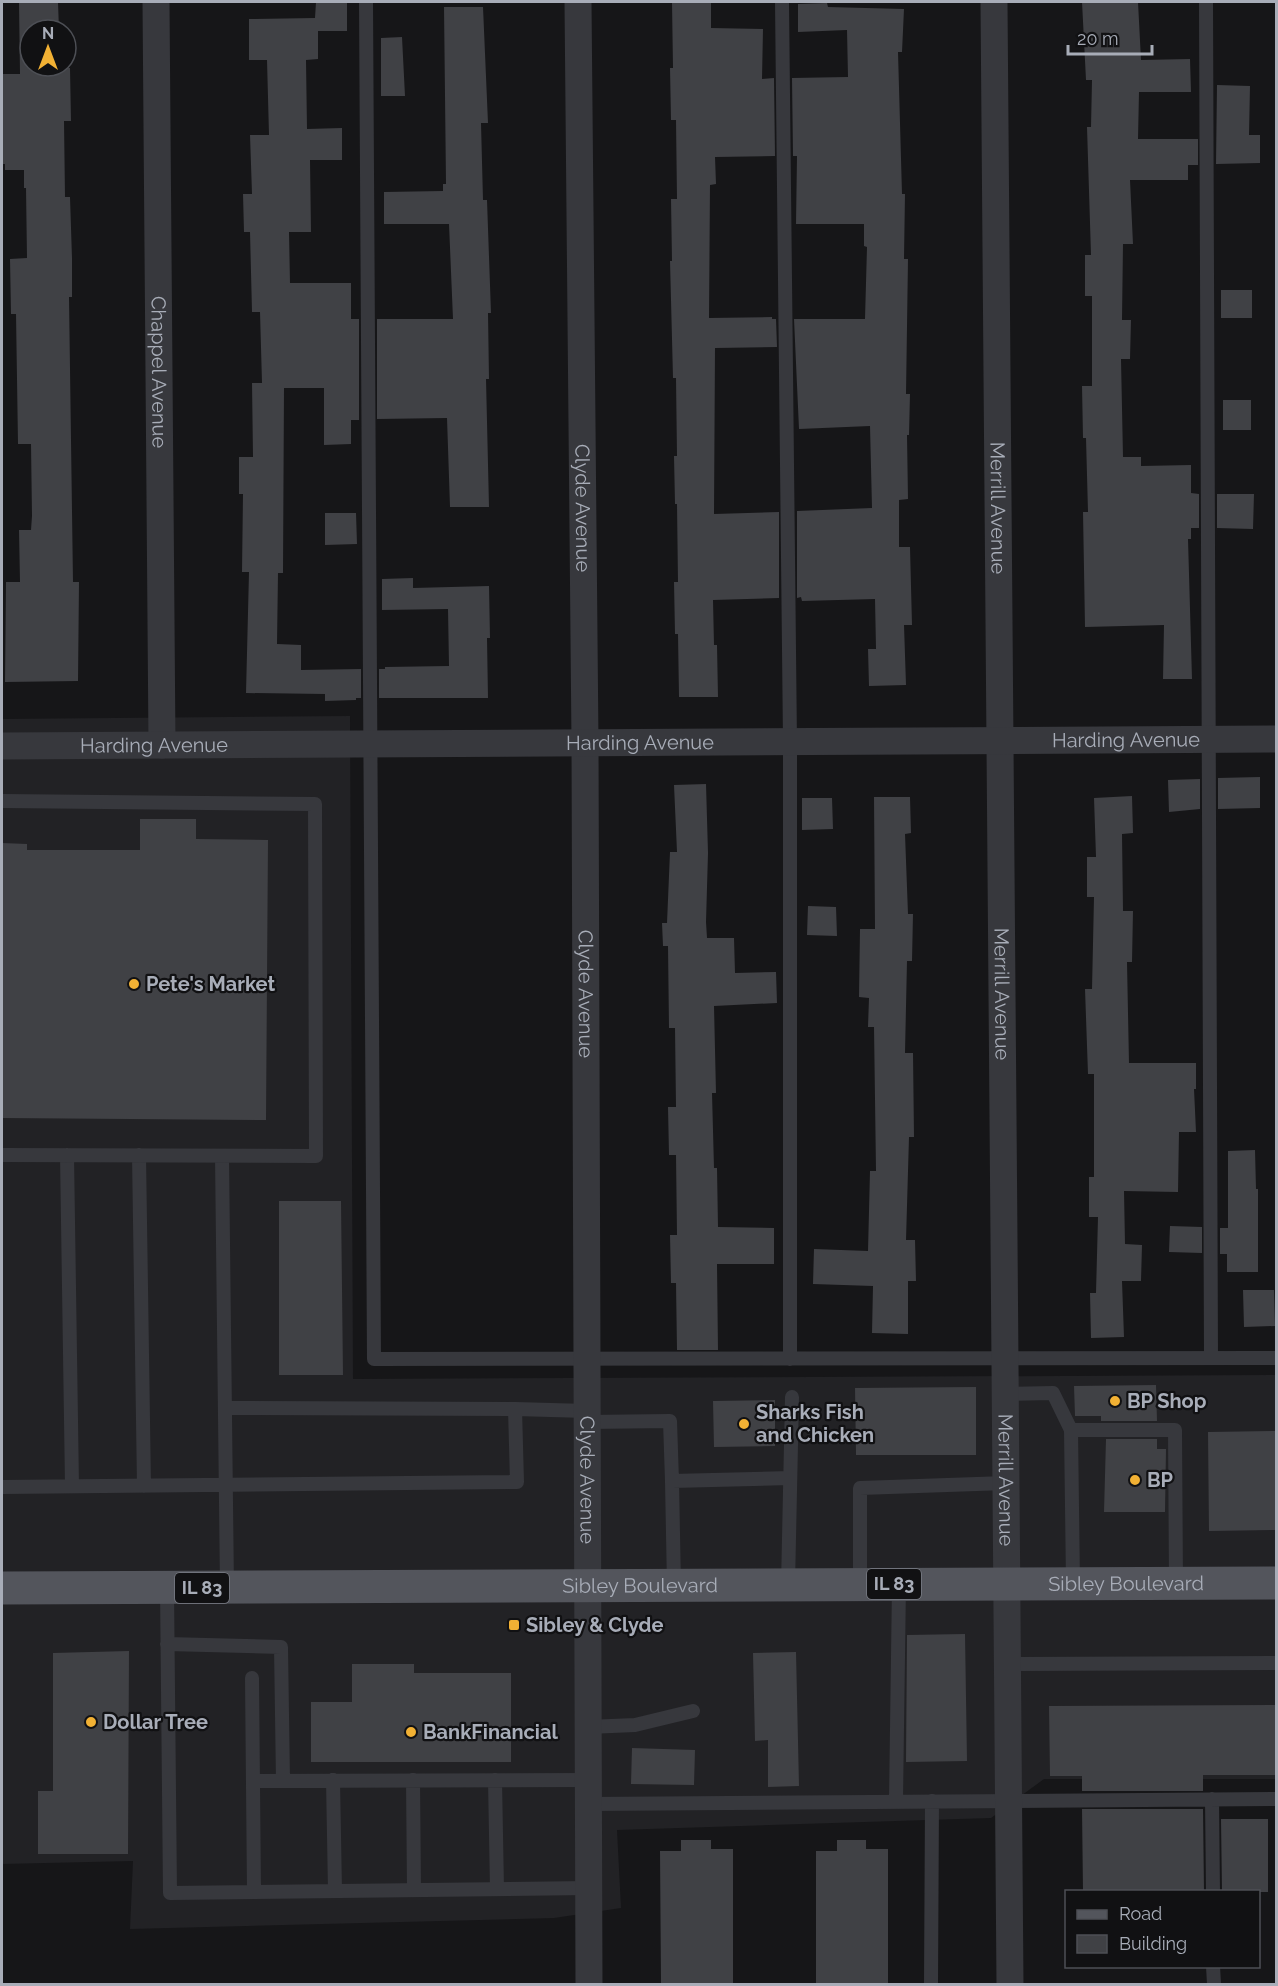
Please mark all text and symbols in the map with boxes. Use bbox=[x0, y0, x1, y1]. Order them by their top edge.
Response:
north arrow bbox=[18, 18, 78, 78]
scale bar bbox=[1068, 18, 1152, 56]
text: N bbox=[42, 24, 54, 43]
text: 20 m bbox=[1077, 28, 1119, 49]
street label: Chappel Avenue bbox=[146, 296, 172, 448]
street label: Merrill Avenue bbox=[986, 442, 1011, 575]
street label: Clyde Avenue bbox=[570, 444, 595, 572]
street label: Harding Avenue bbox=[1052, 727, 1200, 752]
street label: Harding Avenue bbox=[566, 730, 714, 755]
street label: Harding Avenue bbox=[80, 733, 228, 758]
street label: Merrill Avenue bbox=[989, 928, 1015, 1061]
street label: Clyde Avenue bbox=[574, 930, 598, 1058]
place label: Pete's Market bbox=[146, 972, 275, 996]
marker: Pete's Market bbox=[127, 977, 141, 991]
place label: BP Shop bbox=[1127, 1389, 1207, 1413]
marker: BP Shop bbox=[1108, 1394, 1122, 1408]
place label: Sharks Fish and Chicken bbox=[756, 1400, 874, 1447]
street label: Merrill Avenue bbox=[993, 1414, 1018, 1547]
street label: Clyde Avenue bbox=[575, 1416, 600, 1544]
marker: Sharks Fish and Chicken bbox=[737, 1417, 751, 1431]
place label: BP bbox=[1147, 1468, 1174, 1492]
marker: BP bbox=[1128, 1473, 1142, 1487]
road number: IL 83 bbox=[867, 1569, 921, 1599]
street label: Sibley Boulevard bbox=[1048, 1571, 1204, 1596]
road number: IL 83 bbox=[175, 1573, 229, 1603]
street label: Sibley Boulevard bbox=[562, 1573, 718, 1598]
place label: Sibley & Clyde bbox=[526, 1613, 663, 1637]
marker: Sibley & Clyde bbox=[507, 1618, 521, 1632]
place label: Dollar Tree bbox=[103, 1710, 208, 1734]
marker: Dollar Tree bbox=[84, 1715, 98, 1729]
place label: BankFinancial bbox=[423, 1720, 558, 1744]
marker: BankFinancial bbox=[404, 1725, 418, 1739]
legend bbox=[1065, 1890, 1260, 1968]
text: Road bbox=[1119, 1903, 1162, 1924]
text: Building bbox=[1119, 1933, 1187, 1954]

